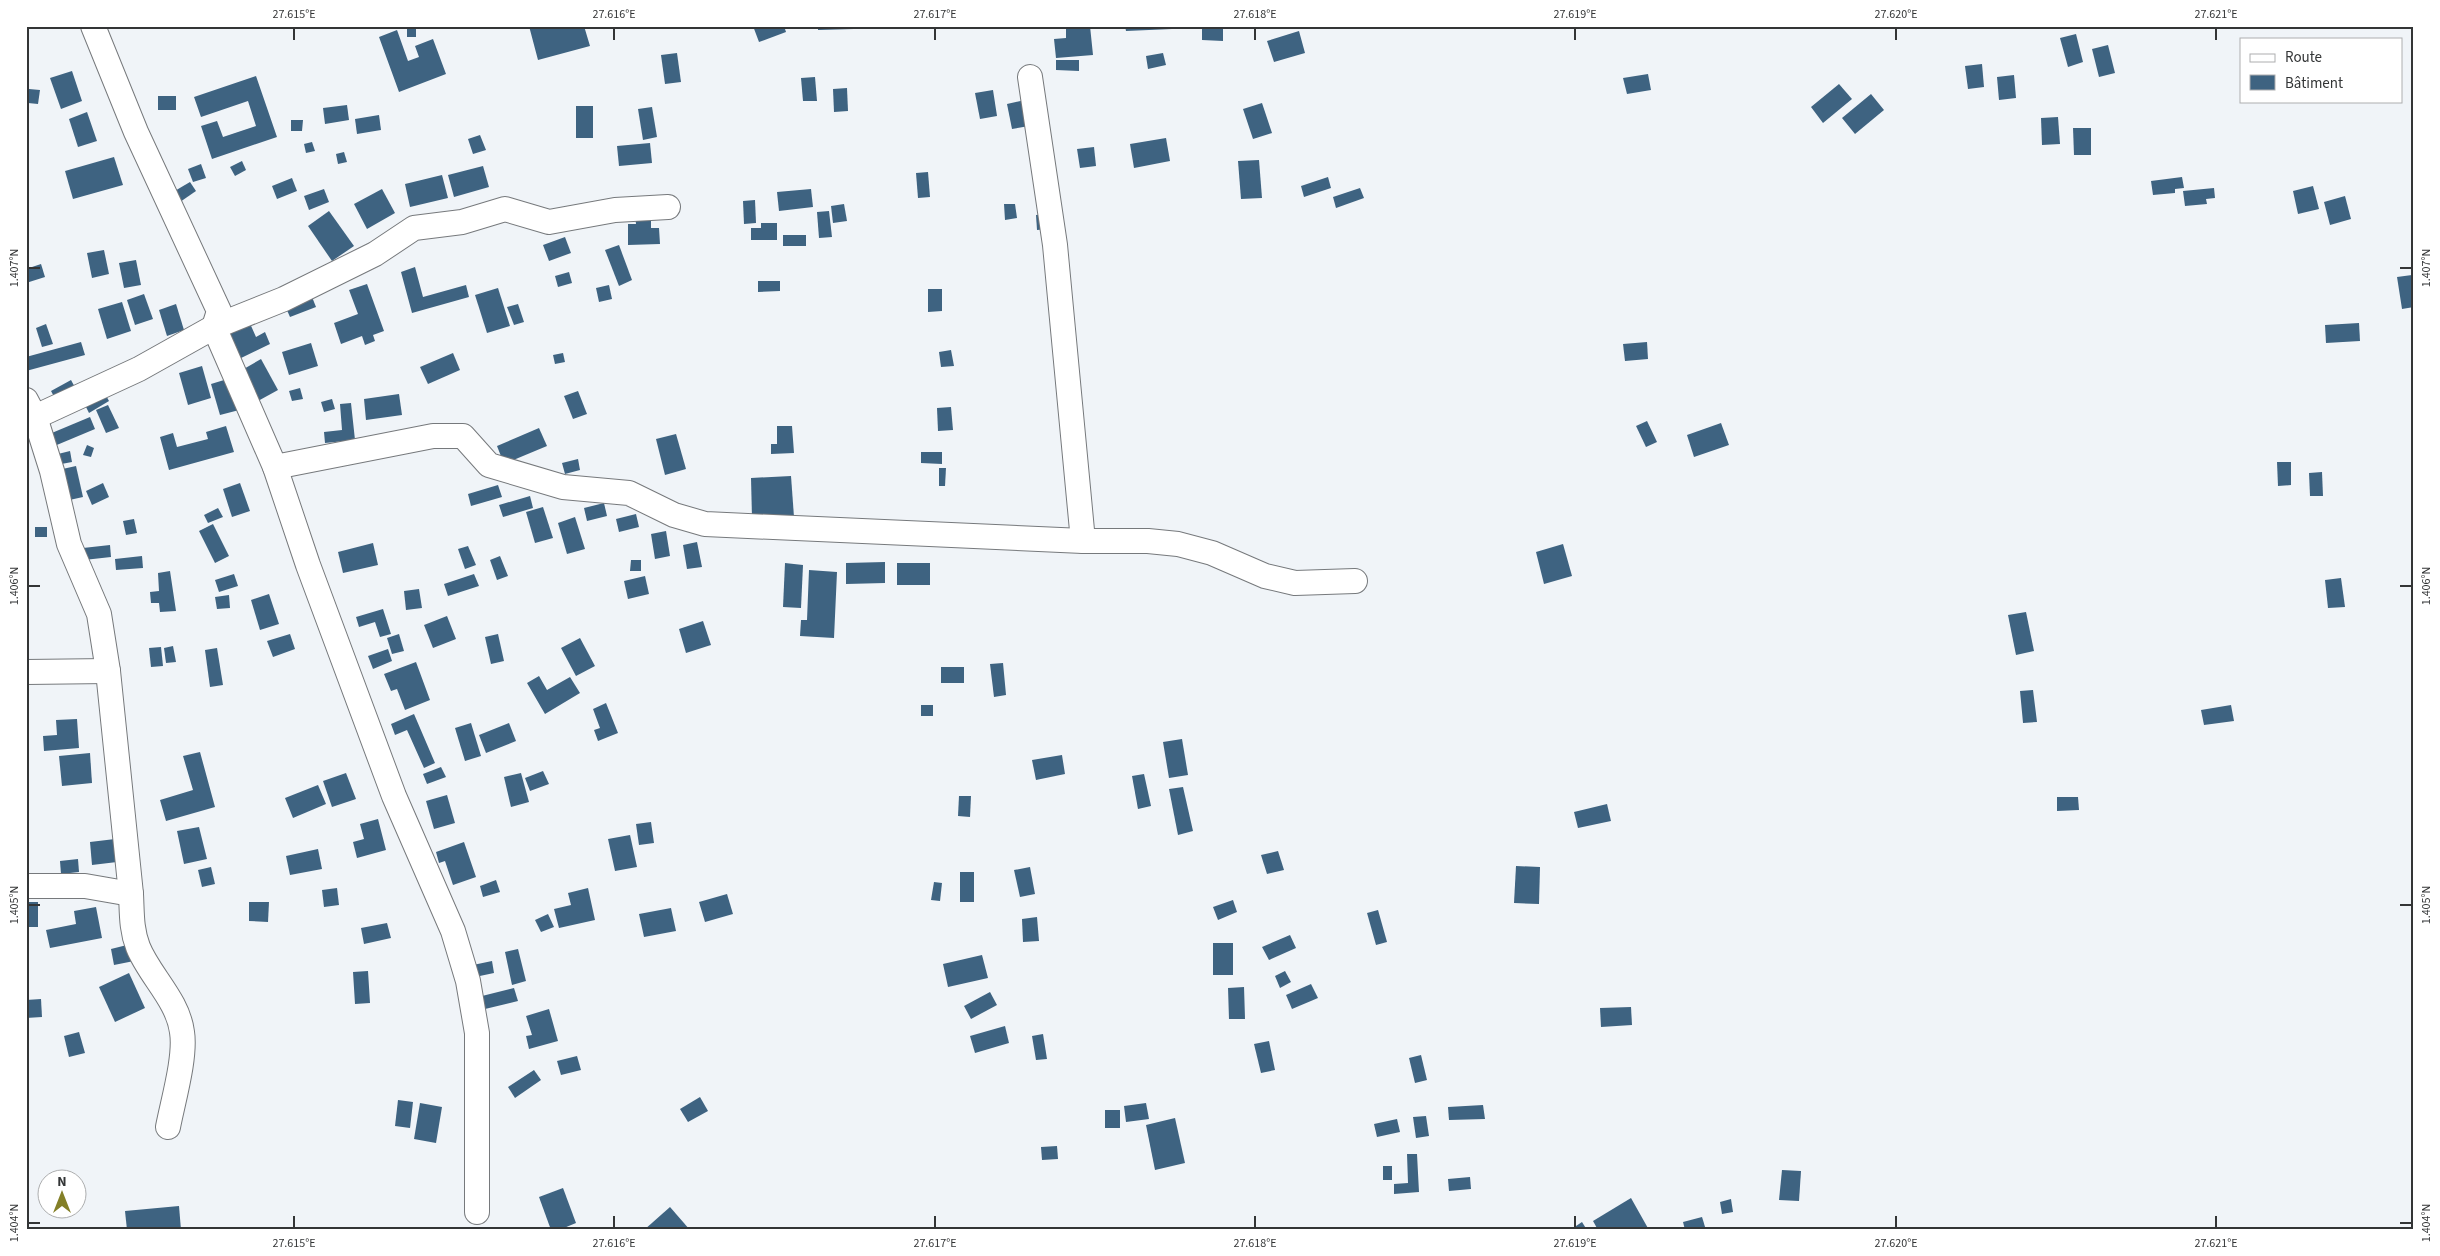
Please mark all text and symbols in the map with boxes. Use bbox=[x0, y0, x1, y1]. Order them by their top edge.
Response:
text: 27.615°E bbox=[272, 6, 316, 23]
text: 27.616°E bbox=[592, 6, 636, 23]
text: 27.617°E bbox=[913, 6, 957, 23]
text: 27.618°E bbox=[1233, 6, 1277, 23]
text: 27.619°E bbox=[1553, 6, 1597, 23]
text: 27.620°E bbox=[1874, 6, 1918, 23]
text: 27.621°E bbox=[2194, 6, 2238, 23]
legend bbox=[2240, 38, 2402, 102]
text: Route bbox=[2285, 47, 2322, 68]
text: Bâtiment bbox=[2285, 73, 2343, 94]
text: 1.407°N bbox=[6, 249, 23, 287]
text: 1.407°N bbox=[2418, 249, 2435, 287]
text: 1.406°N bbox=[6, 567, 23, 605]
text: 1.406°N bbox=[2418, 567, 2435, 605]
text: 1.405°N bbox=[6, 886, 23, 924]
text: 1.405°N bbox=[2418, 886, 2435, 924]
north arrow bbox=[38, 1168, 88, 1218]
text: N bbox=[57, 1172, 67, 1192]
text: 1.404°N bbox=[6, 1204, 23, 1242]
text: 1.404°N bbox=[2418, 1204, 2435, 1242]
text: 27.615°E bbox=[272, 1235, 316, 1252]
text: 27.616°E bbox=[592, 1235, 636, 1252]
text: 27.617°E bbox=[913, 1235, 957, 1252]
text: 27.618°E bbox=[1233, 1235, 1277, 1252]
text: 27.619°E bbox=[1553, 1235, 1597, 1252]
text: 27.620°E bbox=[1874, 1235, 1918, 1252]
text: 27.621°E bbox=[2194, 1235, 2238, 1252]

